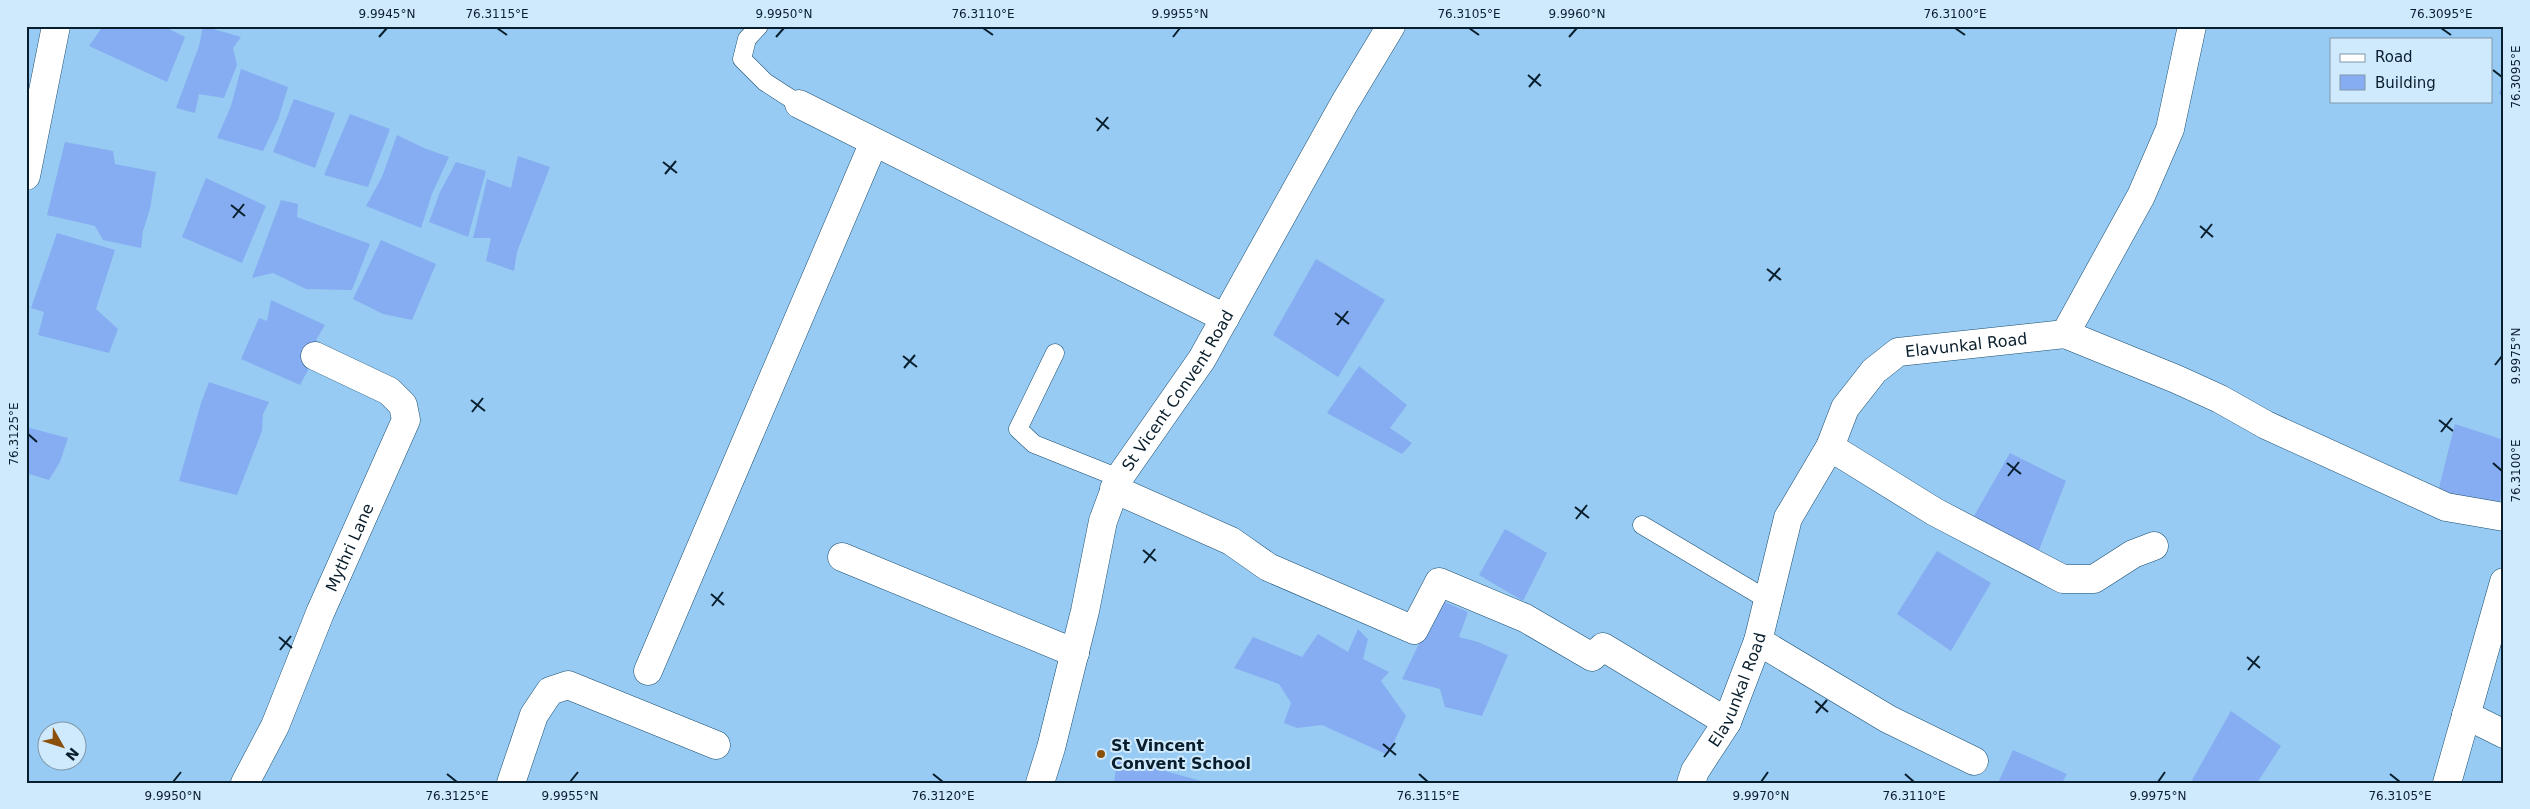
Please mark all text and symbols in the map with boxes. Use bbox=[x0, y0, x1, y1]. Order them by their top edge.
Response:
text: 9.9945°N bbox=[359, 7, 415, 21]
text: 76.3115°E bbox=[465, 7, 529, 21]
text: 9.9950°N bbox=[756, 7, 812, 21]
text: 76.3110°E bbox=[951, 7, 1015, 21]
text: 9.9955°N bbox=[1152, 7, 1208, 21]
text: 76.3105°E bbox=[1437, 7, 1501, 21]
text: 9.9960°N bbox=[1549, 7, 1605, 21]
text: 76.3100°E bbox=[1923, 7, 1987, 21]
text: 76.3095°E bbox=[2409, 7, 2473, 21]
legend bbox=[2330, 38, 2492, 102]
text: 76.3095°E bbox=[2509, 45, 2523, 109]
text: Road bbox=[2375, 48, 2413, 66]
text: Building bbox=[2375, 74, 2436, 92]
street label: St Vicent Convent Road bbox=[1118, 307, 1237, 475]
text: 9.9975°N bbox=[2509, 328, 2523, 384]
street label: Elavunkal Road bbox=[1904, 329, 2028, 361]
text: 76.3125°E bbox=[7, 402, 21, 466]
text: 76.3100°E bbox=[2509, 439, 2523, 503]
street label: Mythri Lane bbox=[322, 500, 378, 595]
street label: Elavunkal Road bbox=[1704, 631, 1770, 750]
north arrow bbox=[38, 722, 88, 772]
place label: St Vincent Convent School bbox=[1111, 736, 1251, 773]
text: N bbox=[62, 745, 82, 764]
marker: St Vincent Convent School bbox=[1095, 748, 1107, 760]
text: 9.9950°N bbox=[145, 789, 201, 803]
text: 76.3125°E bbox=[425, 789, 489, 803]
text: 9.9955°N bbox=[542, 789, 598, 803]
text: 76.3120°E bbox=[911, 789, 975, 803]
text: 76.3115°E bbox=[1396, 789, 1460, 803]
text: 9.9970°N bbox=[1733, 789, 1789, 803]
text: 76.3110°E bbox=[1882, 789, 1946, 803]
text: 9.9975°N bbox=[2130, 789, 2186, 803]
text: 76.3105°E bbox=[2368, 789, 2432, 803]

